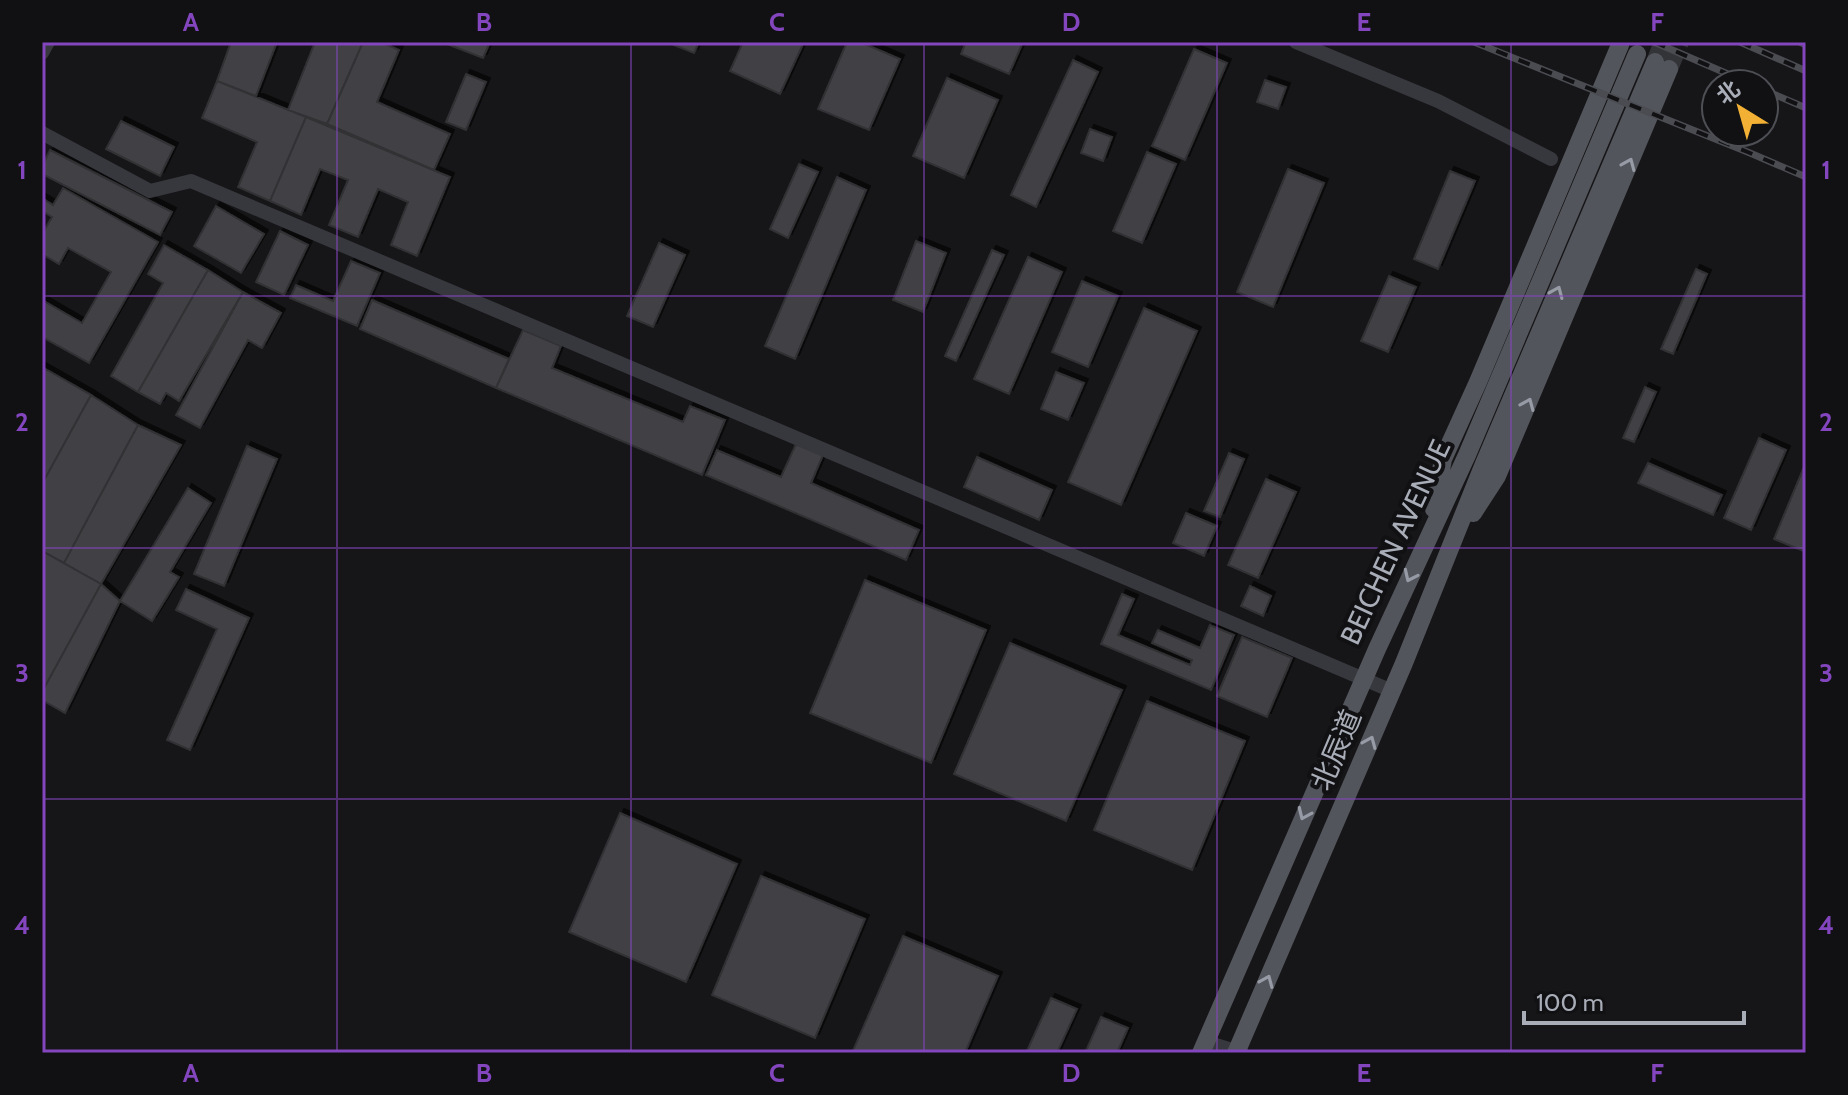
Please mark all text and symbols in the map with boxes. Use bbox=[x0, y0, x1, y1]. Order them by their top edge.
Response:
text: A bbox=[183, 6, 200, 38]
text: B bbox=[476, 6, 492, 38]
text: C bbox=[769, 6, 785, 38]
text: D bbox=[1062, 6, 1080, 38]
text: E bbox=[1357, 6, 1371, 38]
text: F bbox=[1650, 6, 1664, 38]
north arrow bbox=[1700, 68, 1780, 148]
text: 北 bbox=[1711, 75, 1745, 110]
text: 1 bbox=[17, 154, 27, 186]
text: 1 bbox=[1821, 154, 1831, 186]
one-way arrow bbox=[1619, 158, 1635, 172]
one-way arrow bbox=[1548, 285, 1564, 300]
one-way arrow bbox=[1518, 398, 1534, 412]
text: 2 bbox=[15, 406, 29, 438]
text: 2 bbox=[1819, 406, 1833, 438]
street label: BEICHEN AVENUE bbox=[1333, 434, 1457, 650]
one-way arrow bbox=[1404, 568, 1420, 583]
text: 3 bbox=[15, 657, 29, 689]
text: 3 bbox=[1819, 657, 1833, 689]
street label: 北辰道 bbox=[1304, 705, 1368, 795]
one-way arrow bbox=[1360, 736, 1376, 751]
one-way arrow bbox=[1298, 806, 1314, 820]
text: 4 bbox=[14, 909, 30, 941]
text: 4 bbox=[1818, 909, 1834, 941]
one-way arrow bbox=[1258, 975, 1274, 989]
scale bar bbox=[1524, 975, 1744, 1025]
text: 100 m bbox=[1536, 988, 1604, 1017]
text: A bbox=[183, 1057, 200, 1089]
text: B bbox=[476, 1057, 492, 1089]
text: C bbox=[769, 1057, 785, 1089]
text: D bbox=[1062, 1057, 1080, 1089]
text: E bbox=[1357, 1057, 1371, 1089]
text: F bbox=[1650, 1057, 1664, 1089]

